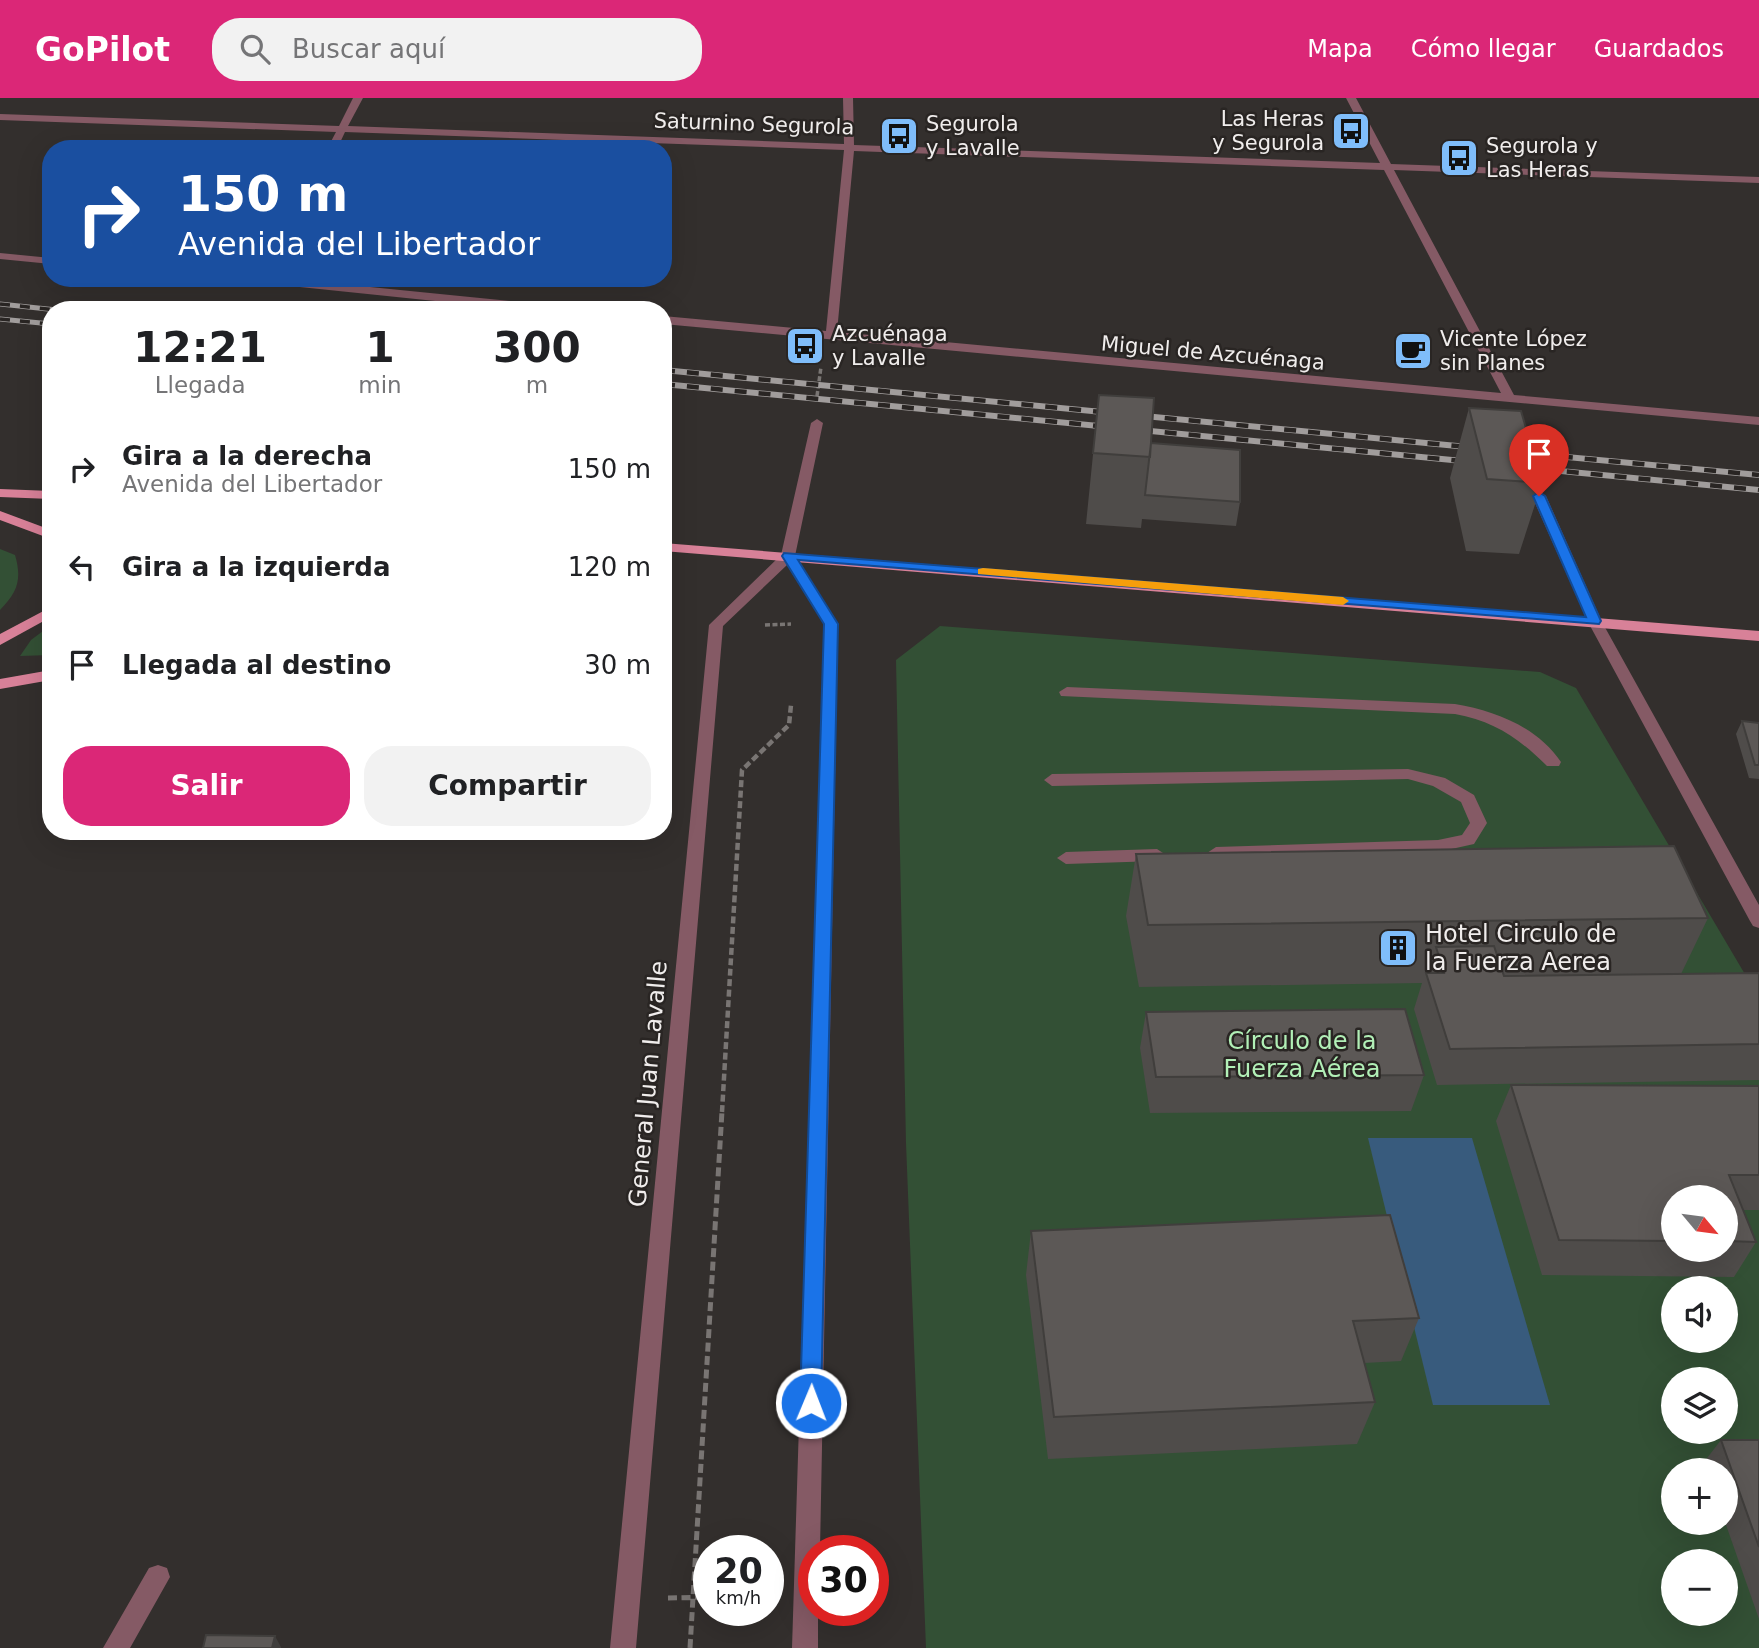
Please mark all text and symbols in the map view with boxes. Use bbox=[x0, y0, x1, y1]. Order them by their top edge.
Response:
search box bbox=[212, 18, 702, 81]
text: GoPilot bbox=[35, 30, 170, 69]
icon: search bbox=[236, 30, 274, 68]
text: Buscar aquí bbox=[292, 34, 445, 64]
text: Mapa bbox=[1307, 35, 1373, 63]
text: Cómo llegar bbox=[1411, 35, 1556, 63]
text: Guardados bbox=[1594, 35, 1724, 63]
place label: Las Heras y Segurola bbox=[1212, 107, 1324, 155]
street label: Saturnino Segurola bbox=[653, 109, 855, 139]
bus stop icon: Las Heras y Segurola bbox=[1330, 110, 1372, 152]
place label: Segurola y Lavalle bbox=[926, 112, 1020, 160]
bus stop icon: Segurola y Lavalle bbox=[878, 115, 920, 157]
place label: Segurola y Las Heras bbox=[1486, 134, 1598, 182]
bus stop icon: Segurola y Las Heras bbox=[1438, 137, 1480, 179]
text: 150 m bbox=[178, 166, 348, 223]
icon: right bbox=[63, 168, 154, 259]
text: Avenida del Libertador bbox=[178, 225, 540, 263]
place label: Azcuénaga y Lavalle bbox=[832, 322, 948, 370]
text: 12:21 bbox=[133, 323, 267, 372]
text: 1 bbox=[365, 323, 395, 372]
text: 300 bbox=[493, 323, 581, 372]
bus stop icon: Azcuénaga y Lavalle bbox=[784, 325, 826, 367]
place label: Vicente López sin Planes bbox=[1440, 327, 1587, 375]
cafe icon: Vicente López sin Planes bbox=[1392, 330, 1434, 372]
street label: Miguel de Azcuénaga bbox=[1100, 331, 1326, 375]
text: Llegada bbox=[155, 372, 246, 398]
text: min bbox=[358, 372, 402, 398]
text: m bbox=[526, 372, 548, 398]
pin bbox=[1509, 424, 1569, 496]
icon: arrive bbox=[1520, 435, 1558, 473]
text: Gira a la derecha bbox=[122, 441, 372, 471]
icon: right bbox=[63, 450, 101, 488]
text: 150 m bbox=[568, 454, 651, 484]
text: Avenida del Libertador bbox=[122, 471, 382, 497]
icon: left bbox=[63, 548, 101, 586]
text: Gira a la izquierda bbox=[122, 552, 390, 582]
text: 120 m bbox=[568, 552, 651, 582]
icon: arrive bbox=[63, 646, 101, 684]
text: Llegada al destino bbox=[122, 650, 391, 680]
text: 30 m bbox=[584, 650, 651, 680]
button: Salir bbox=[63, 746, 350, 826]
button: Compartir bbox=[364, 746, 651, 826]
place label: Hotel Circulo de la Fuerza Aerea bbox=[1425, 920, 1616, 976]
building icon: Hotel Circulo de la Fuerza Aerea bbox=[1377, 927, 1419, 969]
street label: General Juan Lavalle bbox=[623, 960, 673, 1208]
park label: Círculo de la Fuerza Aérea bbox=[1224, 1027, 1380, 1083]
north arrow bbox=[1661, 1185, 1738, 1262]
map controls bbox=[1661, 1185, 1738, 1626]
button: sound bbox=[1661, 1276, 1738, 1353]
position arrow bbox=[774, 1366, 848, 1440]
button: layers bbox=[1661, 1367, 1738, 1444]
button: + bbox=[1661, 1458, 1738, 1535]
speed limit sign: 30 bbox=[798, 1535, 889, 1626]
button: − bbox=[1661, 1549, 1738, 1626]
text: 20 bbox=[714, 1551, 763, 1591]
text: km/h bbox=[716, 1587, 761, 1608]

